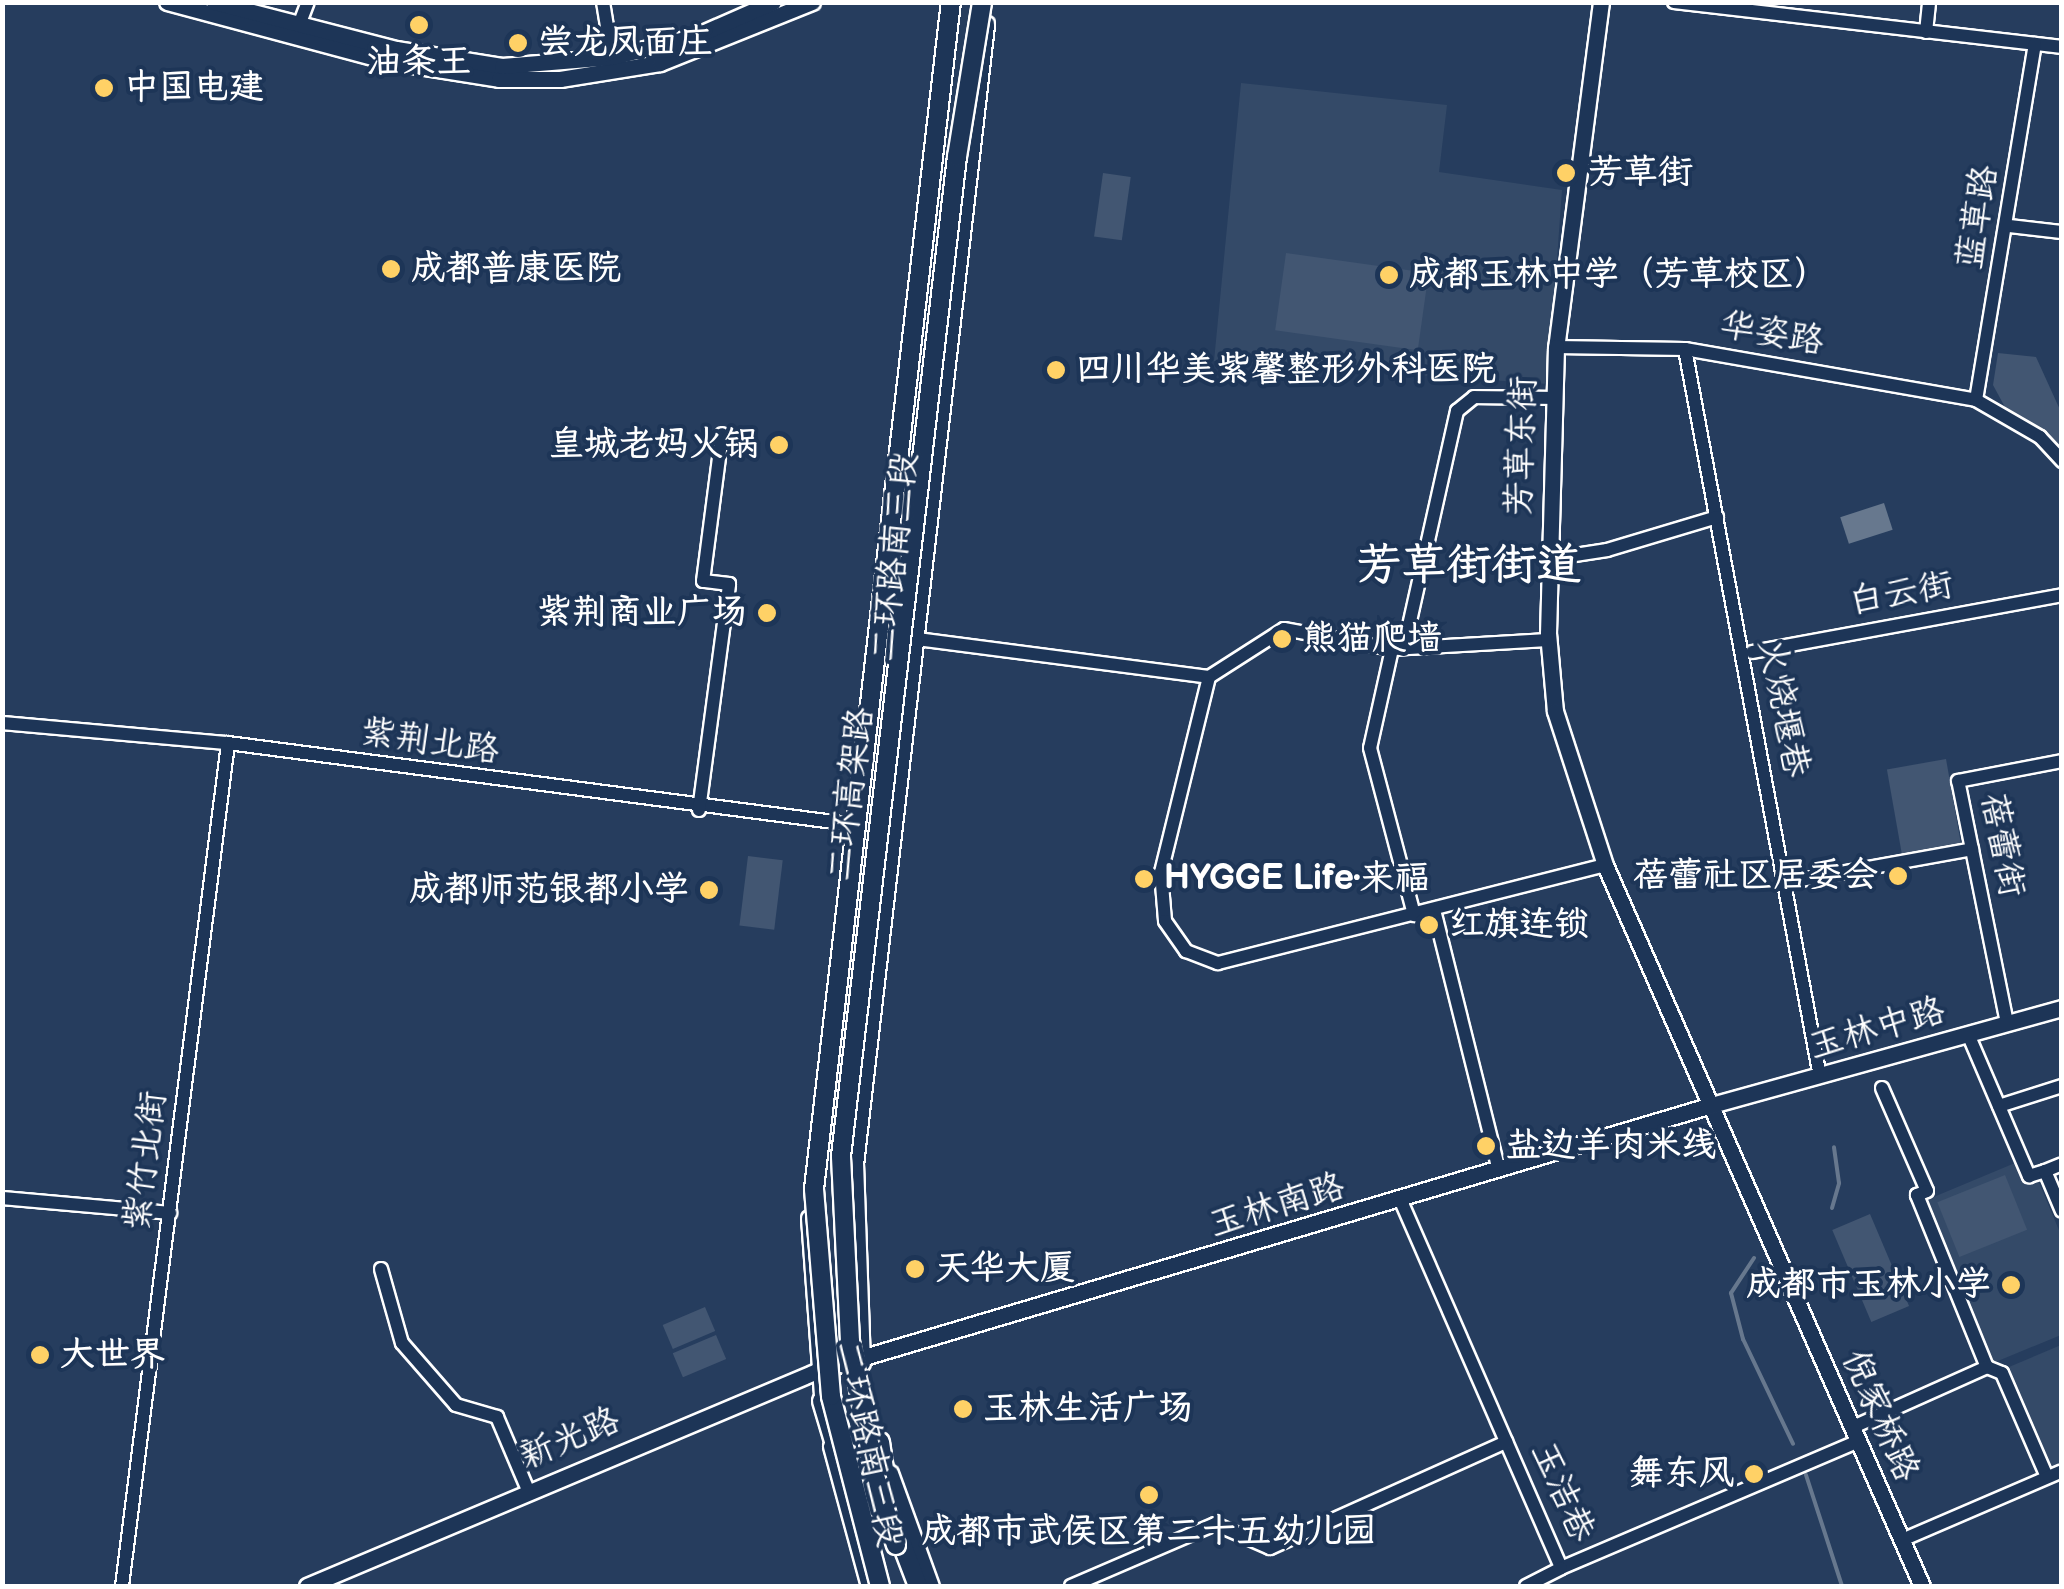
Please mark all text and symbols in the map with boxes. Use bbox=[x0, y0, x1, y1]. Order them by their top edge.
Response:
marker: 油条王 bbox=[408, 14, 430, 36]
place label: 尝龙凤面庄 bbox=[538, 22, 713, 64]
marker: 尝龙凤面庄 bbox=[507, 32, 529, 54]
place label: 油条王 bbox=[367, 41, 471, 83]
place label: 中国电建 bbox=[124, 67, 264, 109]
marker: 中国电建 bbox=[93, 77, 115, 99]
place label: 芳草街 bbox=[1588, 152, 1693, 194]
marker: 芳草街 bbox=[1553, 160, 1579, 186]
street label: 蓝草路 bbox=[1949, 162, 2007, 272]
place label: 成都普康医院 bbox=[411, 248, 621, 290]
place label: 成都玉林中学（芳草校区） bbox=[1409, 254, 1829, 296]
marker: 成都普康医院 bbox=[380, 258, 402, 280]
marker: 成都玉林中学（芳草校区） bbox=[1378, 264, 1400, 286]
street label: 华姿路 bbox=[1717, 304, 1827, 364]
place label: 四川华美紫馨整形外科医院 bbox=[1076, 349, 1496, 391]
marker: 四川华美紫馨整形外科医院 bbox=[1045, 359, 1067, 381]
street label: 芳草东街 bbox=[1499, 375, 1545, 517]
place label: 皇城老妈火锅 bbox=[549, 424, 759, 466]
marker: 皇城老妈火锅 bbox=[768, 434, 790, 456]
street label: 二环路南三段 bbox=[863, 450, 927, 664]
district label: 芳草街街道 bbox=[1357, 539, 1581, 593]
street label: 白云街 bbox=[1846, 564, 1956, 624]
place label: 紫荆商业广场 bbox=[537, 592, 747, 634]
marker: 紫荆商业广场 bbox=[756, 602, 778, 624]
place label: 熊猫爬墙 bbox=[1302, 618, 1442, 660]
marker: 熊猫爬墙 bbox=[1271, 628, 1293, 650]
street label: 火烧堰巷 bbox=[1749, 635, 1817, 781]
street label: 二环高架路 bbox=[819, 705, 883, 883]
street label: 紫荆北路 bbox=[358, 711, 502, 773]
street label: 蓓蕾街 bbox=[1971, 789, 2033, 901]
place label: 蓓蕾社区居委会 bbox=[1633, 855, 1878, 897]
place label: HYGGE Life·来福 bbox=[1164, 858, 1430, 900]
marker: 蓓蕾社区居委会 bbox=[1887, 865, 1909, 887]
marker: HYGGE Life·来福 bbox=[1133, 868, 1155, 890]
place label: 成都师范银都小学 bbox=[409, 869, 689, 911]
marker: 成都师范银都小学 bbox=[698, 879, 720, 901]
place label: 红旗连锁 bbox=[1449, 904, 1589, 946]
marker: 红旗连锁 bbox=[1418, 914, 1440, 936]
street label: 玉林中路 bbox=[1804, 990, 1950, 1068]
street label: 紫竹北街 bbox=[117, 1089, 175, 1233]
place label: 盐边羊肉米线 bbox=[1506, 1125, 1716, 1167]
marker: 盐边羊肉米线 bbox=[1475, 1135, 1497, 1157]
street label: 玉林南路 bbox=[1204, 1165, 1350, 1247]
place label: 天华大厦 bbox=[935, 1248, 1075, 1290]
marker: 天华大厦 bbox=[904, 1258, 926, 1280]
place label: 成都市玉林小学 bbox=[1746, 1264, 1991, 1306]
marker: 成都市玉林小学 bbox=[2000, 1274, 2022, 1296]
place label: 大世界 bbox=[60, 1334, 165, 1376]
street label: 二环路南三段 bbox=[826, 1337, 910, 1551]
marker: 大世界 bbox=[29, 1344, 51, 1366]
street label: 倪家桥路 bbox=[1832, 1344, 1928, 1488]
place label: 玉林生活广场 bbox=[983, 1388, 1193, 1430]
marker: 玉林生活广场 bbox=[952, 1398, 974, 1420]
street label: 新光路 bbox=[513, 1399, 627, 1479]
street label: 玉洁巷 bbox=[1521, 1435, 1603, 1549]
place label: 舞东风 bbox=[1629, 1453, 1734, 1495]
marker: 舞东风 bbox=[1743, 1463, 1765, 1485]
marker: 成都市武侯区第二十五幼儿园 bbox=[1138, 1484, 1160, 1506]
place label: 成都市武侯区第二十五幼儿园 bbox=[922, 1511, 1376, 1553]

